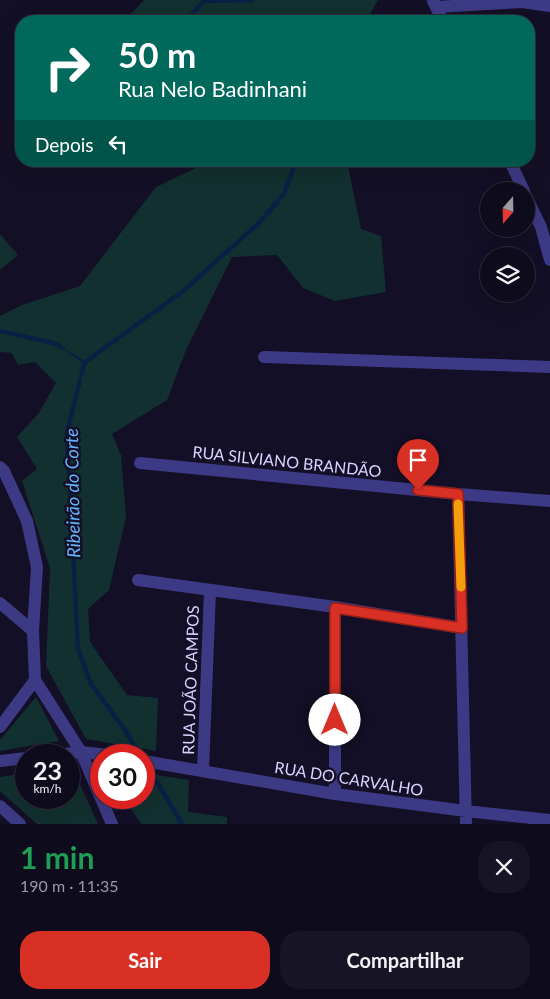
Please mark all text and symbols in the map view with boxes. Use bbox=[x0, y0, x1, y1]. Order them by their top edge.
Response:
text: 50 m bbox=[118, 33, 196, 75]
icon: right bbox=[35, 35, 100, 100]
text: Rua Nelo Badinhani bbox=[118, 75, 307, 102]
icon: left bbox=[104, 130, 132, 158]
text: Depois bbox=[35, 133, 94, 156]
north arrow bbox=[480, 182, 535, 238]
map controls bbox=[480, 182, 535, 302]
button: layers bbox=[480, 247, 535, 302]
water label: Ribeirão do Corte bbox=[60, 428, 84, 558]
pin bbox=[397, 439, 439, 490]
street label: RUA SILVIANO BRANDÃO bbox=[192, 442, 383, 480]
icon: arrive bbox=[404, 446, 432, 474]
street label: RUA JOÃO CAMPOS bbox=[178, 605, 202, 755]
position arrow bbox=[308, 693, 360, 745]
speed limit sign: 30 bbox=[90, 744, 155, 809]
text: 23 bbox=[33, 755, 62, 785]
street label: RUA DO CARVALHO bbox=[273, 757, 425, 799]
text: km/h bbox=[33, 781, 62, 796]
text: 1 min bbox=[20, 839, 94, 875]
button: close bbox=[478, 841, 530, 893]
text: 190 m · 11:35 bbox=[20, 876, 119, 895]
button: Sair bbox=[20, 931, 270, 989]
button: Compartilhar bbox=[280, 931, 530, 989]

